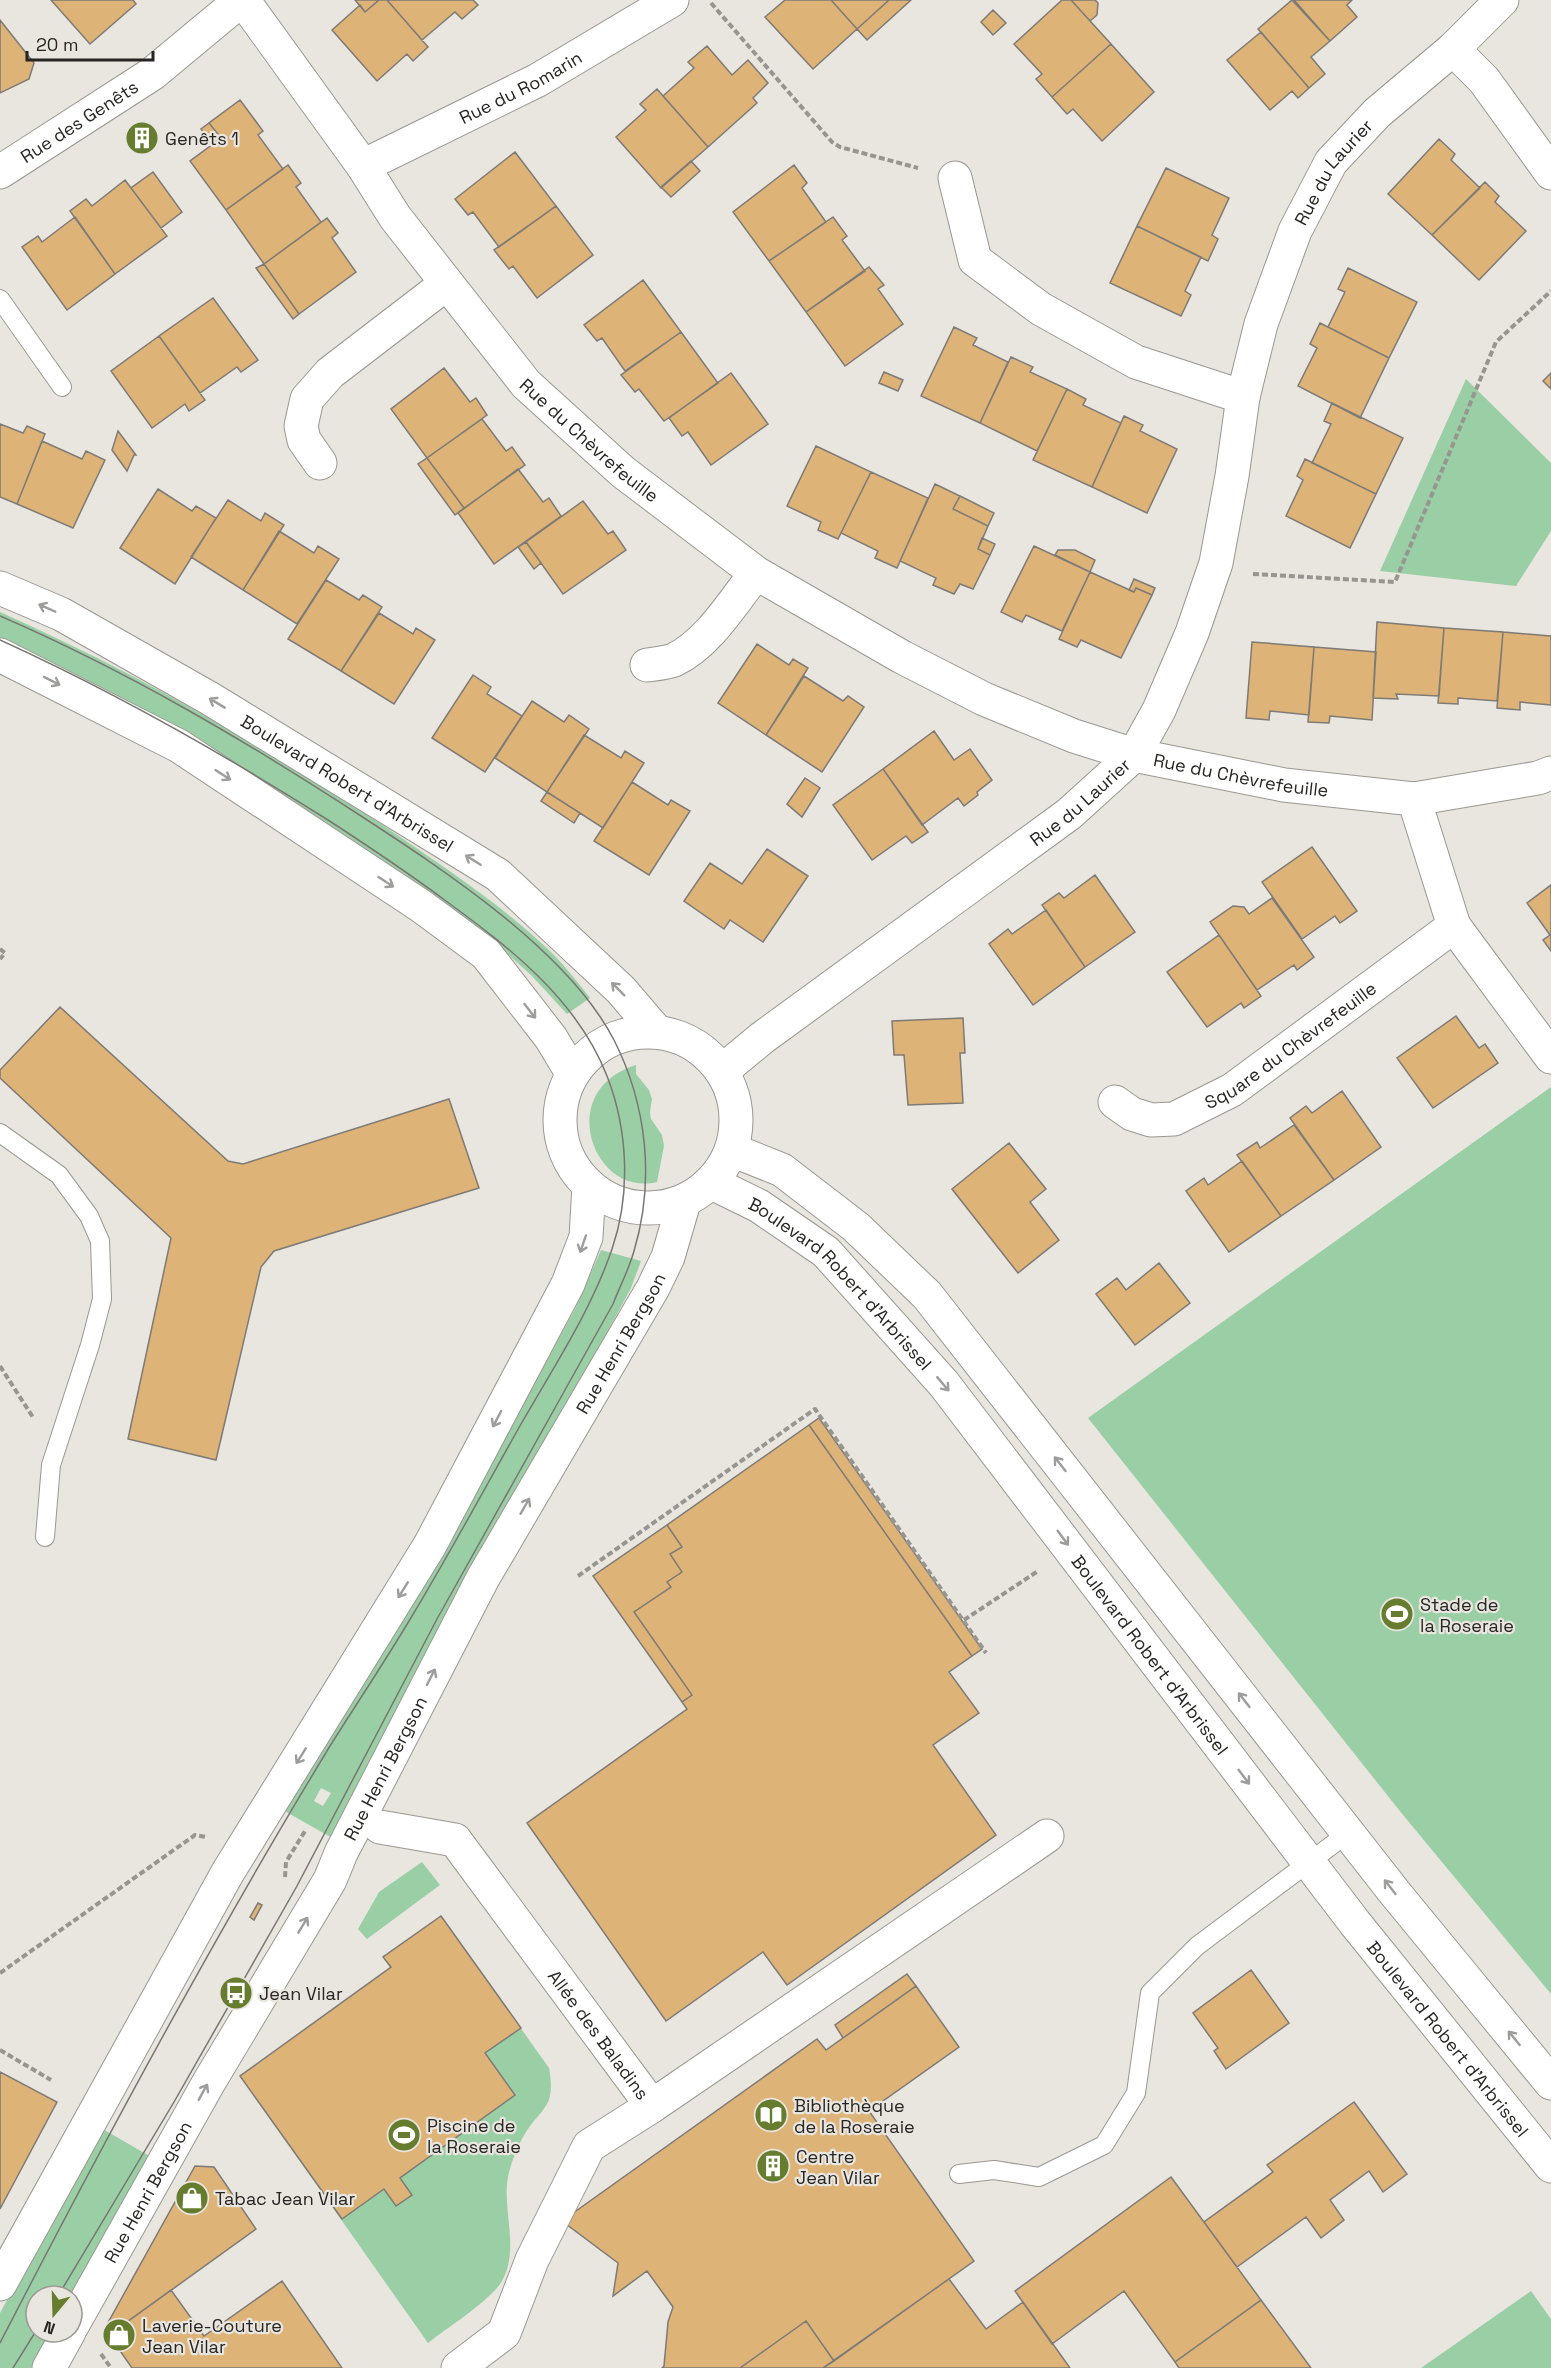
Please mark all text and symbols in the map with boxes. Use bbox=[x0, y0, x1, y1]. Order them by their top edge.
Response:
scale bar bbox=[27, 24, 153, 62]
text: 20 m bbox=[36, 33, 79, 56]
street label: Rue du Romarin bbox=[455, 45, 586, 129]
street label: Rue des Genêts bbox=[16, 75, 142, 168]
street label: Rue du Laurier bbox=[1289, 114, 1377, 229]
building icon: Genêts 1 bbox=[124, 120, 160, 156]
place label: Genêts 1 bbox=[165, 127, 239, 150]
street label: Rue du Chèvrefeuille bbox=[515, 373, 664, 507]
one-way arrow bbox=[38, 602, 56, 613]
one-way arrow bbox=[43, 676, 61, 688]
one-way arrow bbox=[209, 697, 226, 709]
street label: Boulevard Robert d'Arbrissel bbox=[237, 709, 458, 857]
street label: Rue du Chèvrefeuille bbox=[1152, 748, 1330, 801]
street label: Rue du Laurier bbox=[1025, 753, 1135, 851]
one-way arrow bbox=[214, 769, 231, 781]
one-way arrow bbox=[464, 854, 481, 867]
one-way arrow bbox=[377, 876, 394, 888]
street label: Square du Chèvrefeuille bbox=[1201, 976, 1381, 1113]
one-way arrow bbox=[611, 981, 626, 996]
one-way arrow bbox=[523, 1003, 536, 1019]
street label: Boulevard Robert d'Arbrissel bbox=[745, 1191, 937, 1375]
one-way arrow bbox=[576, 1234, 587, 1253]
street label: Rue Henri Bergson bbox=[570, 1269, 670, 1418]
one-way arrow bbox=[937, 1376, 950, 1392]
one-way arrow bbox=[491, 1410, 503, 1427]
one-way arrow bbox=[1053, 1456, 1066, 1472]
one-way arrow bbox=[519, 1498, 531, 1515]
one-way arrow bbox=[1056, 1530, 1069, 1546]
street label: Boulevard Robert d'Arbrissel bbox=[1067, 1550, 1234, 1759]
one-way arrow bbox=[396, 1581, 408, 1598]
place label: Stade de la Roseraie bbox=[1420, 1593, 1514, 1637]
sports icon: Stade de la Roseraie bbox=[1379, 1596, 1415, 1632]
one-way arrow bbox=[426, 1669, 438, 1687]
street label: Rue Henri Bergson bbox=[338, 1692, 432, 1844]
one-way arrow bbox=[1238, 1693, 1251, 1709]
one-way arrow bbox=[294, 1747, 306, 1764]
one-way arrow bbox=[1238, 1769, 1250, 1785]
one-way arrow bbox=[1384, 1879, 1397, 1895]
one-way arrow bbox=[298, 1917, 310, 1934]
street label: Boulevard Robert d'Arbrissel bbox=[1362, 1936, 1534, 2141]
street label: Allée des Baladins bbox=[543, 1965, 655, 2104]
bus stop icon: Jean Vilar bbox=[218, 1975, 254, 2011]
place label: Jean Vilar bbox=[259, 1982, 343, 2005]
one-way arrow bbox=[1507, 2031, 1521, 2046]
one-way arrow bbox=[198, 2084, 210, 2101]
place label: Bibliothèque de la Roseraie bbox=[794, 2094, 915, 2138]
library icon: Bibliothèque de la Roseraie bbox=[753, 2097, 789, 2133]
place label: Piscine de la Roseraie bbox=[427, 2114, 521, 2158]
street label: Rue Henri Bergson bbox=[98, 2117, 196, 2267]
sports icon: Piscine de la Roseraie bbox=[386, 2117, 422, 2153]
place label: Centre Jean Vilar bbox=[796, 2145, 880, 2189]
building icon: Centre Jean Vilar bbox=[755, 2148, 791, 2184]
shop icon: Tabac Jean Vilar bbox=[174, 2180, 210, 2216]
place label: Tabac Jean Vilar bbox=[215, 2187, 355, 2210]
north arrow bbox=[24, 2284, 84, 2344]
place label: Laverie-Couture Jean Vilar bbox=[142, 2314, 282, 2358]
text: N bbox=[41, 2316, 58, 2339]
shop icon: Laverie-Couture Jean Vilar bbox=[101, 2317, 137, 2353]

